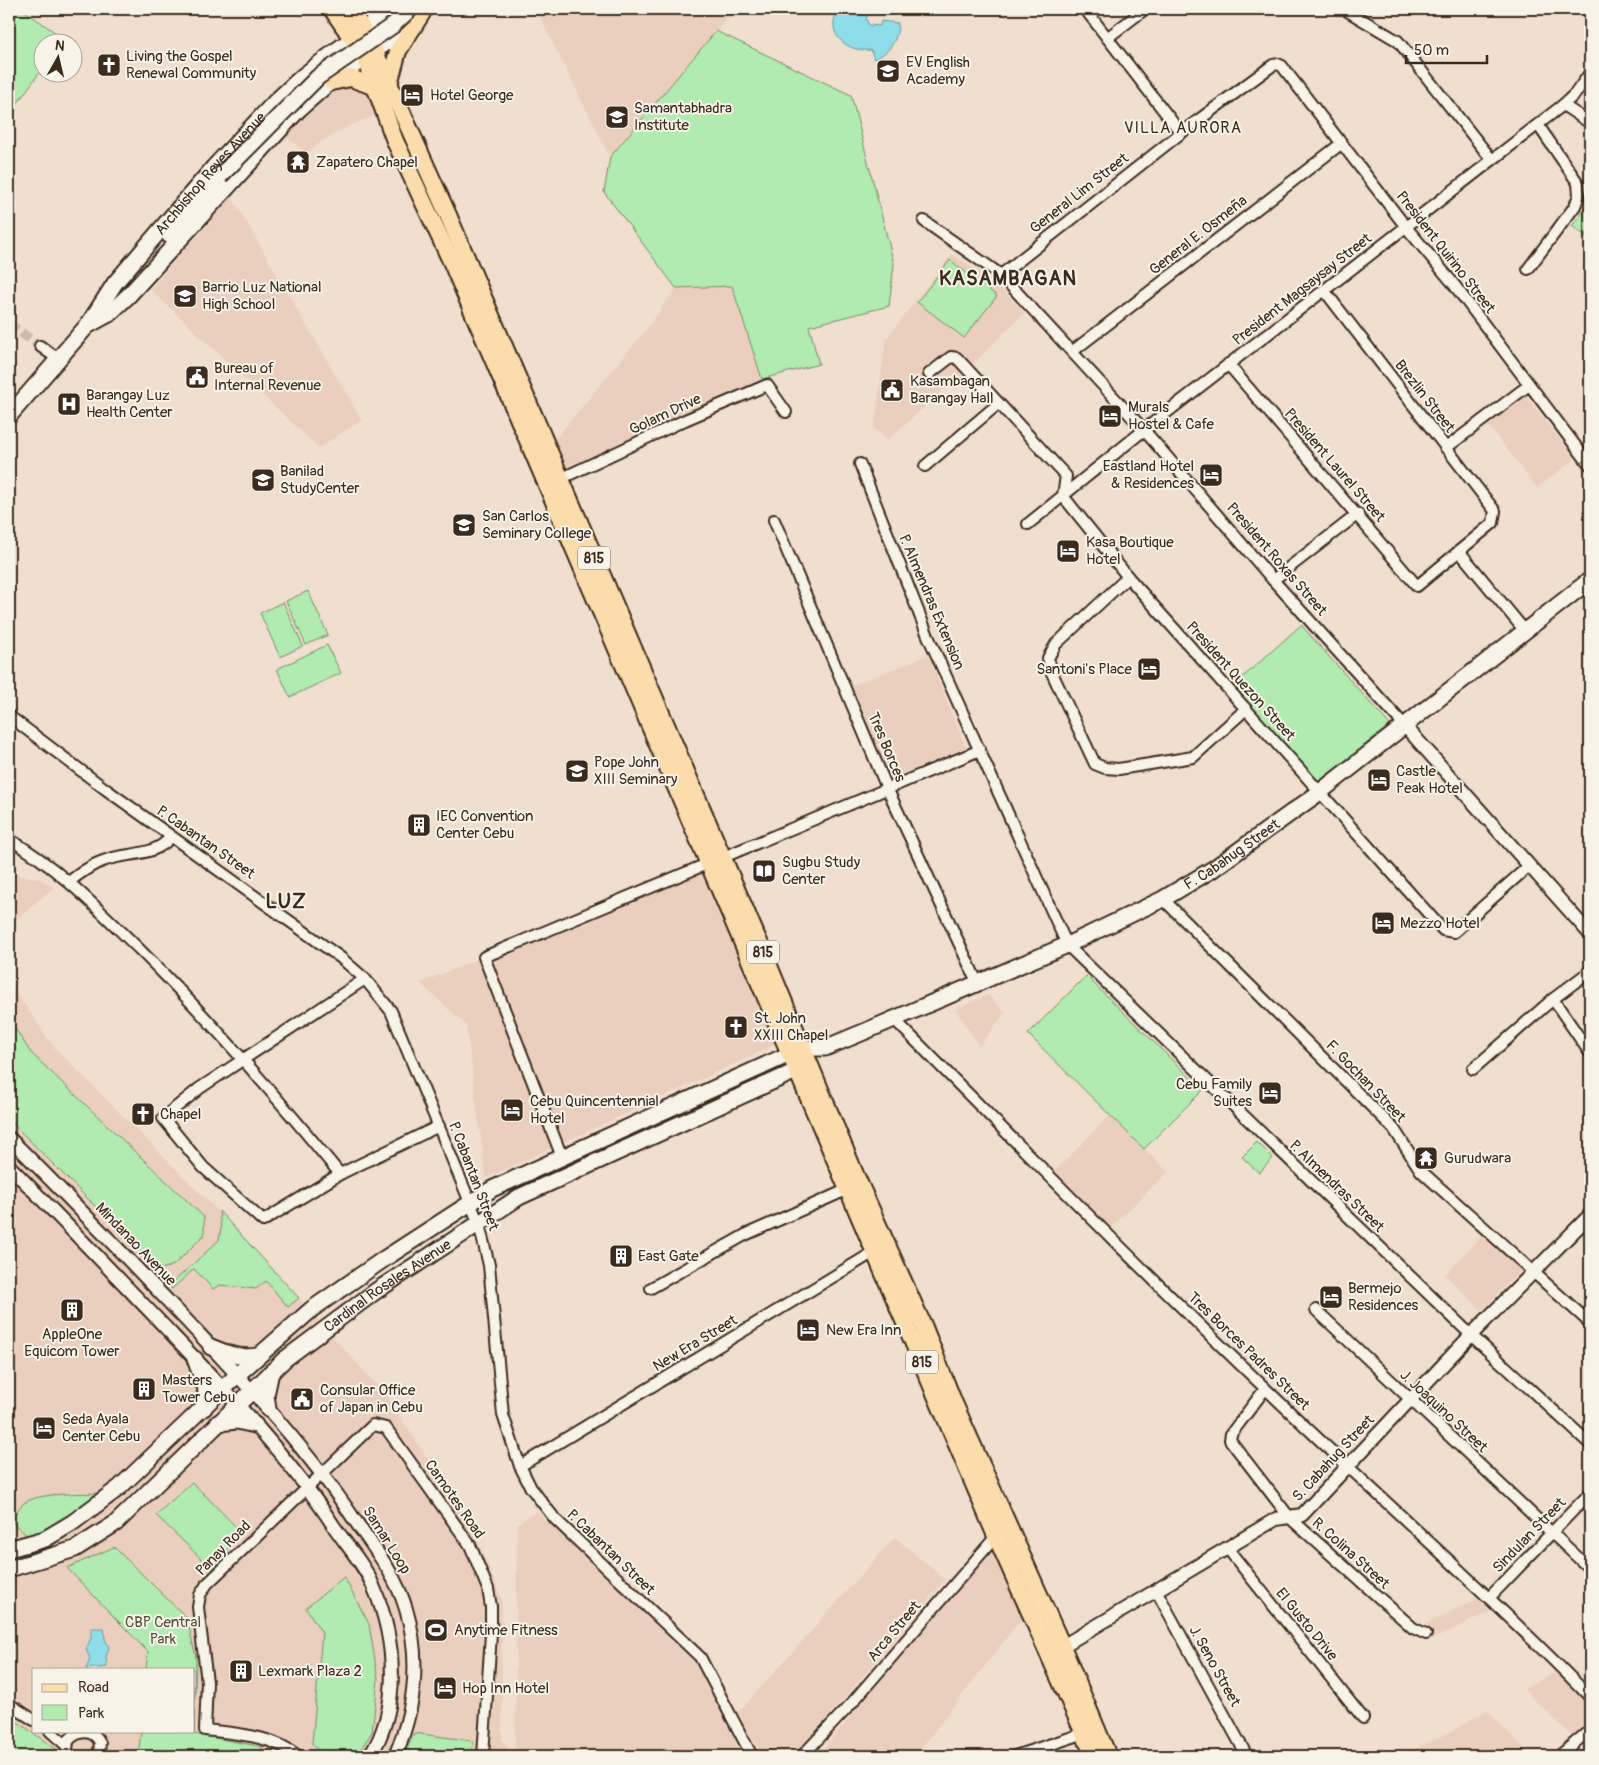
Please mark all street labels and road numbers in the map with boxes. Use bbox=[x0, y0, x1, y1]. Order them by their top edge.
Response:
street label: Archbishop Reyes Avenue bbox=[151, 108, 271, 239]
street label: General Lim Street bbox=[1026, 148, 1133, 238]
street label: President Quirino Street bbox=[1392, 187, 1500, 318]
street label: General E. Osmeña bbox=[1146, 191, 1251, 280]
street label: President Magsaysay Street bbox=[1229, 229, 1376, 350]
street label: Brezlin Street bbox=[1390, 356, 1460, 437]
street label: Golam Drive bbox=[626, 389, 705, 439]
street label: President Laurel Street bbox=[1280, 404, 1390, 527]
street label: President Roxas Street bbox=[1222, 499, 1332, 621]
street label: P. Almendras Extension bbox=[894, 532, 969, 673]
road number: 815 bbox=[578, 546, 610, 570]
street label: President Quezon Street bbox=[1182, 618, 1300, 746]
street label: Tres Borces bbox=[863, 709, 910, 785]
street label: P. Cabantan Street bbox=[153, 802, 259, 884]
street label: F. Cabahug Street bbox=[1181, 814, 1285, 894]
road number: 815 bbox=[747, 940, 779, 964]
street label: F. Gochan Street bbox=[1322, 1036, 1410, 1127]
street label: P. Cabantan Street bbox=[444, 1119, 503, 1234]
street label: P. Almendras Street bbox=[1285, 1136, 1389, 1237]
street label: Mindanao Avenue bbox=[91, 1199, 181, 1290]
street label: Cardinal Rosales Avenue bbox=[320, 1235, 455, 1337]
street label: Tres Borces Padres Street bbox=[1184, 1288, 1314, 1415]
street label: New Era Street bbox=[650, 1310, 742, 1376]
road number: 815 bbox=[906, 1350, 938, 1374]
street label: J. Joaquino Street bbox=[1396, 1366, 1492, 1458]
street label: S. Cabahug Street bbox=[1288, 1410, 1379, 1506]
street label: Camotes Road bbox=[420, 1456, 489, 1542]
street label: Sindulan Street bbox=[1489, 1493, 1571, 1577]
street label: Samar Loop bbox=[358, 1503, 415, 1578]
street label: P. Cabantan Street bbox=[563, 1505, 659, 1600]
street label: R. Colina Street bbox=[1308, 1514, 1394, 1594]
street label: Panay Road bbox=[192, 1517, 255, 1580]
street label: El Gusto Drive bbox=[1271, 1584, 1342, 1665]
street label: Arca Street bbox=[863, 1596, 926, 1666]
street label: J. Seno Street bbox=[1185, 1622, 1245, 1711]

